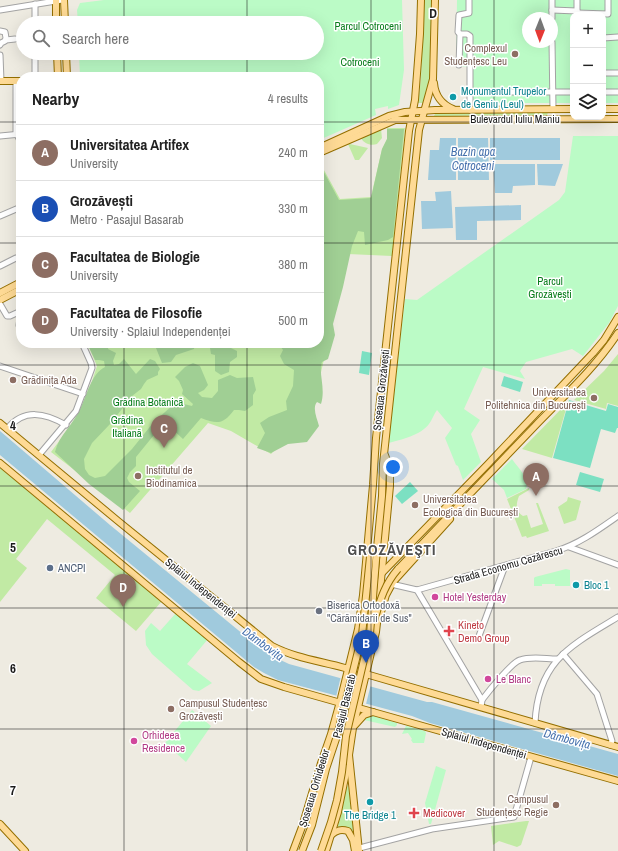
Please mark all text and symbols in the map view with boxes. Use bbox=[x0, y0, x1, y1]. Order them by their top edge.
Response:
text: D bbox=[429, 5, 437, 22]
north arrow bbox=[522, 12, 558, 48]
map controls bbox=[570, 12, 606, 120]
button: + bbox=[570, 12, 606, 48]
search box bbox=[16, 16, 324, 60]
park label: Parcul Cotroceni bbox=[334, 19, 402, 33]
icon: search bbox=[30, 27, 52, 49]
text: Search here bbox=[62, 28, 129, 49]
place label: Complexul Studențesc Leu bbox=[444, 41, 507, 68]
button: − bbox=[570, 48, 606, 84]
marker: Complexul Studențesc Leu bbox=[510, 49, 520, 59]
park label: Cotroceni bbox=[340, 55, 380, 69]
place label: Monumentul Trupelor de Geniu (Leul) bbox=[461, 84, 546, 111]
button: layers bbox=[570, 84, 606, 120]
text: Nearby bbox=[32, 87, 79, 110]
text: 4 results bbox=[268, 90, 308, 107]
marker: Monumentul Trupelor de Geniu (Leul) bbox=[448, 92, 458, 102]
street label: Bulevardul Iuliu Maniu bbox=[470, 112, 560, 126]
text: Universitatea Artifex bbox=[70, 134, 189, 155]
text: A bbox=[41, 144, 49, 161]
text: 240 m bbox=[278, 144, 308, 161]
water label: Bazin apa Cotroceni bbox=[451, 144, 496, 174]
text: University bbox=[70, 155, 118, 172]
text: Grozăvești bbox=[70, 190, 133, 211]
text: B bbox=[41, 200, 49, 217]
text: 330 m bbox=[278, 200, 308, 217]
text: Metro · Pasajul Basarab bbox=[70, 211, 184, 228]
text: Facultatea de Biologie bbox=[70, 246, 200, 267]
text: C bbox=[41, 256, 49, 273]
text: 380 m bbox=[278, 256, 308, 273]
text: University bbox=[70, 267, 118, 284]
park label: Parcul Grozăvești bbox=[528, 274, 572, 301]
text: Facultatea de Filosofie bbox=[70, 302, 202, 323]
text: D bbox=[41, 312, 49, 329]
text: 500 m bbox=[278, 312, 308, 329]
text: University · Splaiul Independenței bbox=[70, 323, 231, 340]
street label: Șoseaua Grozăvești bbox=[370, 349, 392, 431]
place label: Grădinița Ada bbox=[21, 373, 77, 387]
marker: Grădinița Ada bbox=[8, 375, 18, 385]
place label: Universitatea Politehnica din București bbox=[485, 385, 586, 412]
marker: Universitatea Politehnica din București bbox=[589, 393, 599, 403]
park label: Grădina Botanică bbox=[113, 395, 183, 409]
park label: Grădina Italiană bbox=[111, 413, 143, 440]
pin: C bbox=[151, 415, 177, 448]
text: 4 bbox=[10, 417, 16, 434]
your location bbox=[383, 457, 403, 477]
place label: Institutul de Biodinamica bbox=[146, 463, 197, 490]
pin: A bbox=[523, 463, 549, 496]
marker: Institutul de Biodinamica bbox=[133, 471, 143, 481]
place label: Universitatea Ecologică din București bbox=[423, 492, 518, 519]
marker: Universitatea Ecologică din București bbox=[410, 500, 420, 510]
text: 5 bbox=[10, 539, 16, 556]
district label: GROZĂVEŞTI bbox=[347, 539, 437, 560]
street label: Strada Economu Cezărescu bbox=[452, 543, 564, 587]
street label: Splaiul Independenței bbox=[162, 555, 240, 621]
place label: ANCPI bbox=[57, 561, 86, 575]
marker: ANCPI bbox=[45, 563, 55, 573]
pin: D bbox=[110, 574, 136, 607]
place label: Bloc 1 bbox=[584, 578, 609, 592]
marker: Bloc 1 bbox=[571, 580, 581, 590]
place label: Hotel Yesterday bbox=[443, 590, 507, 604]
marker: Hotel Yesterday bbox=[430, 592, 440, 602]
place label: Biserica Ortodoxă "Cărămidarii de Sus" bbox=[327, 598, 412, 625]
marker: Biserica Ortodoxă "Cărămidarii de Sus" bbox=[314, 606, 324, 616]
place label: Kineto Demo Group bbox=[458, 618, 510, 645]
water label: Dâmbovița bbox=[239, 624, 287, 665]
marker: Kineto Demo Group bbox=[443, 625, 455, 637]
pin: B bbox=[353, 630, 379, 663]
text: 6 bbox=[10, 660, 16, 677]
street label: Pasajul Basarab bbox=[329, 672, 359, 740]
place label: Le Blanc bbox=[496, 672, 532, 686]
marker: Le Blanc bbox=[483, 674, 493, 684]
place label: Campusul Studențesc Grozăvești bbox=[179, 696, 268, 723]
marker: Campusul Studențesc Grozăvești bbox=[166, 704, 176, 714]
street label: Splaiul Independenței bbox=[440, 724, 528, 762]
water label: Dâmbovița bbox=[542, 725, 593, 753]
place label: Orhideea Residence bbox=[142, 728, 185, 755]
marker: Orhideea Residence bbox=[129, 736, 139, 746]
street label: Șoseaua Orhideelor bbox=[296, 747, 332, 829]
text: 7 bbox=[10, 782, 16, 799]
place label: Campusul Studențesc Regie bbox=[476, 792, 548, 819]
marker: The Bridge 1 bbox=[365, 797, 375, 807]
marker: Campusul Studențesc Regie bbox=[551, 800, 561, 810]
place label: Medicover bbox=[423, 806, 465, 820]
marker: Medicover bbox=[408, 807, 420, 819]
place label: The Bridge 1 bbox=[344, 808, 396, 822]

